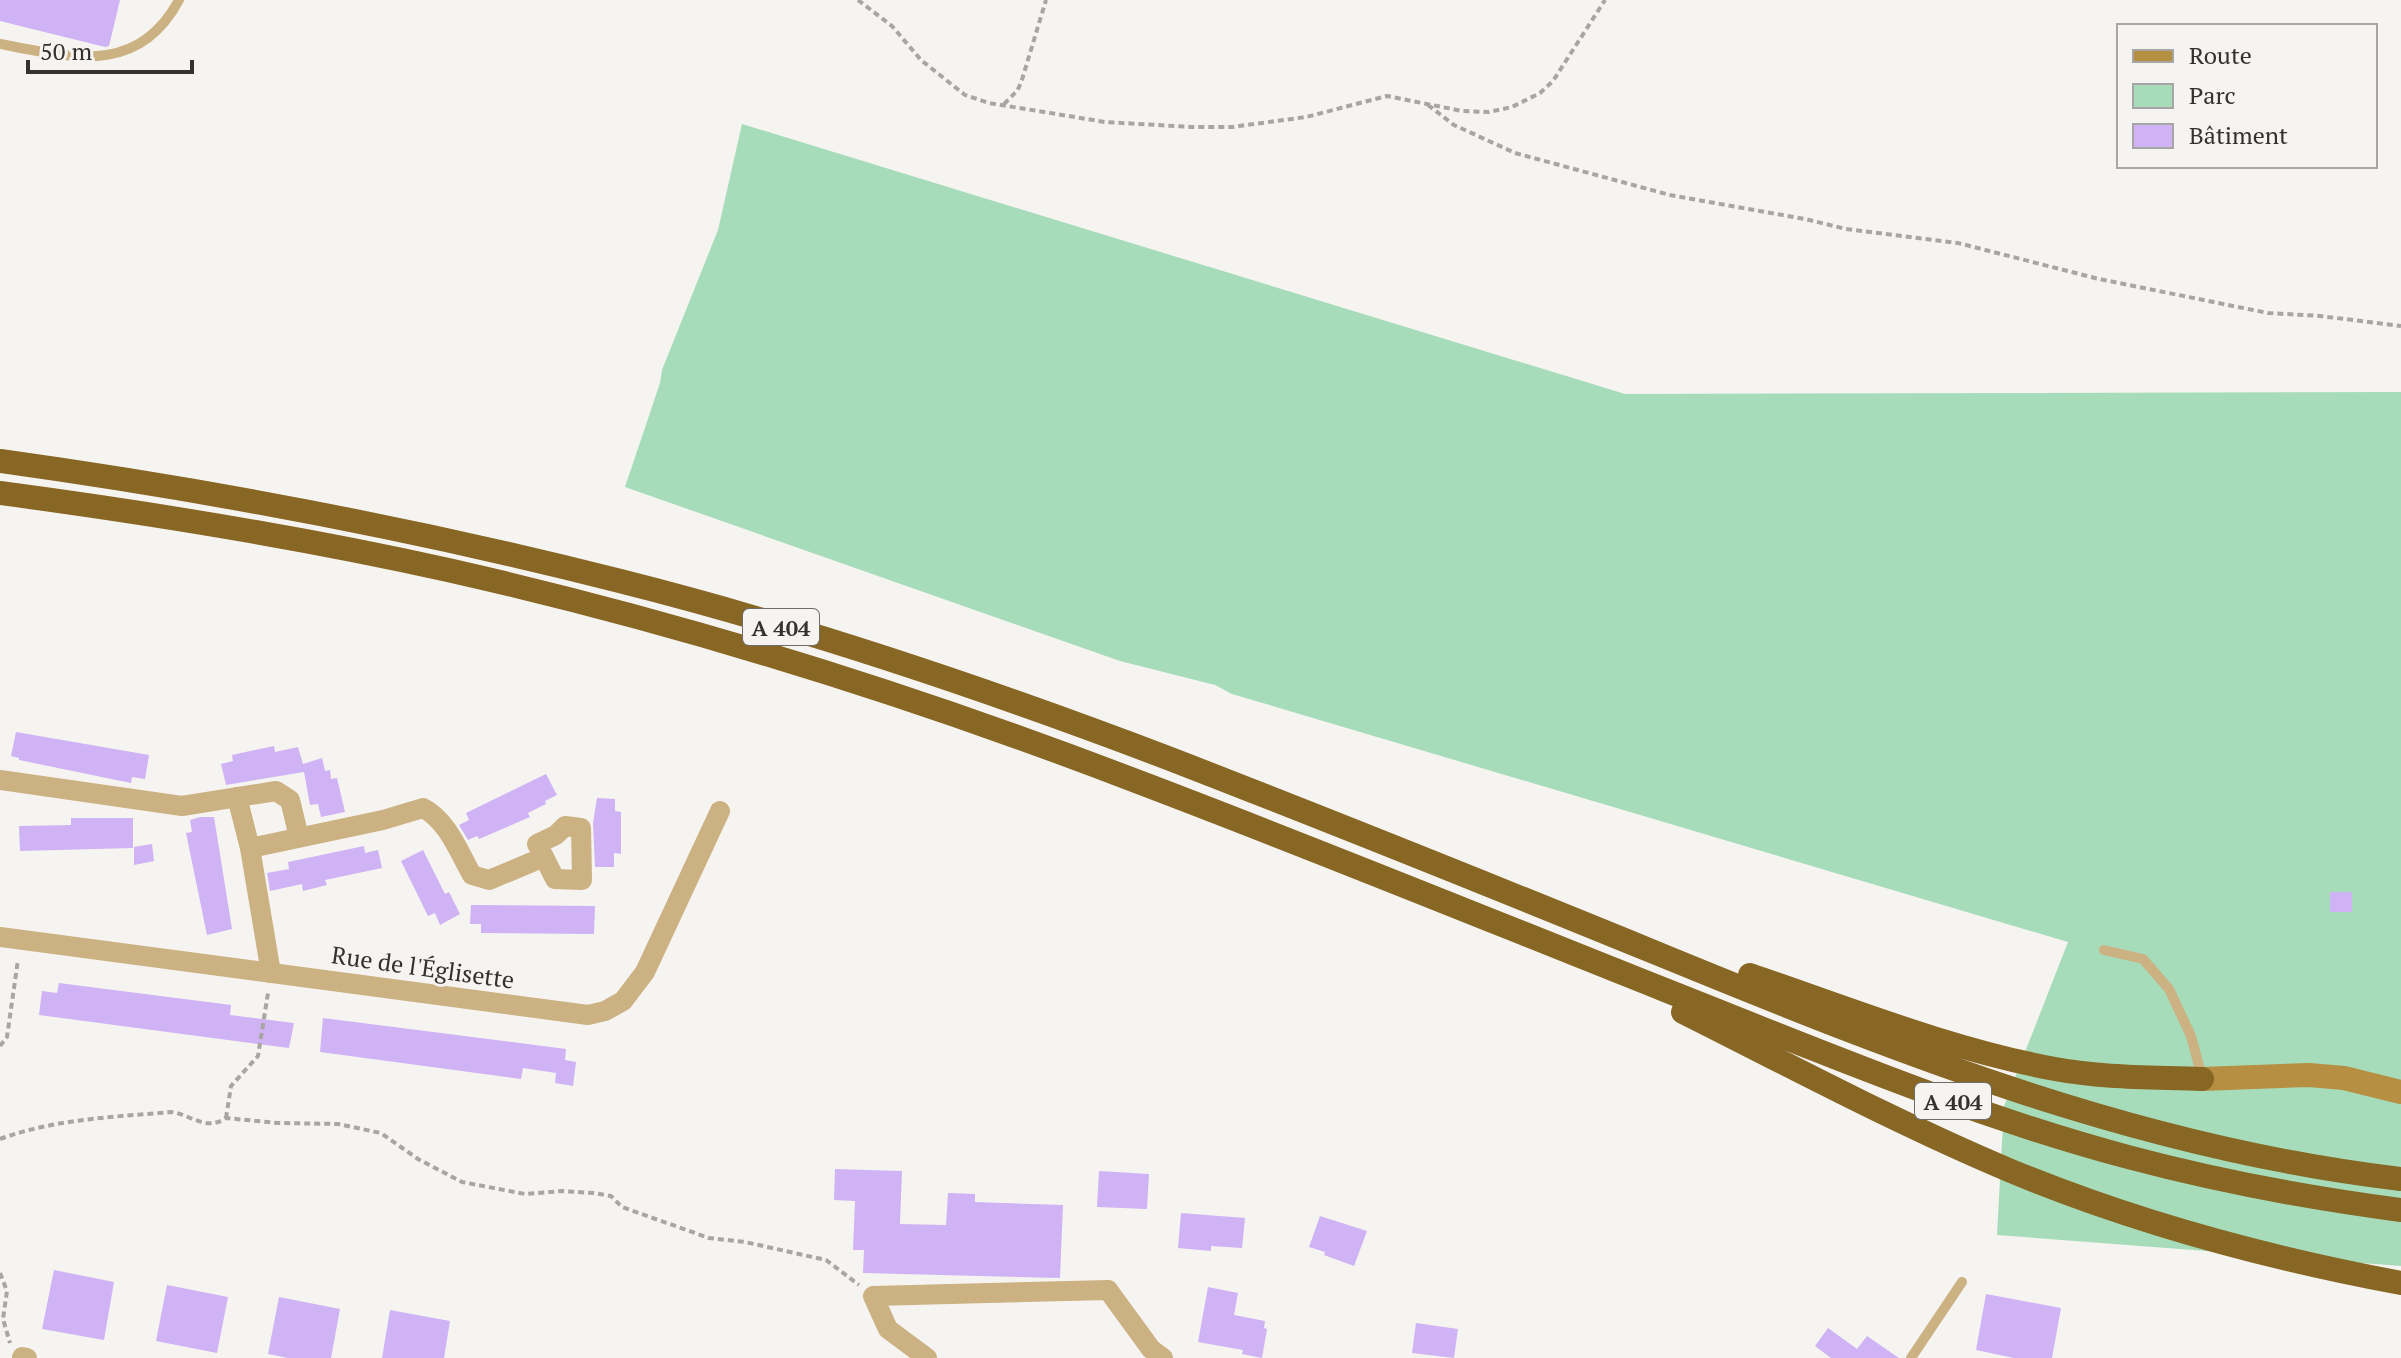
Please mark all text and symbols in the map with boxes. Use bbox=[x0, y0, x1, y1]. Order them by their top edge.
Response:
scale bar bbox=[28, 24, 192, 74]
legend bbox=[2117, 24, 2377, 168]
text: 50 m bbox=[40, 35, 92, 67]
text: Route bbox=[2189, 39, 2252, 71]
text: Parc bbox=[2189, 79, 2236, 111]
text: Bâtiment bbox=[2189, 119, 2288, 151]
road number: A 404 bbox=[743, 609, 819, 645]
street label: Rue de l'Églisette bbox=[330, 938, 516, 996]
road number: A 404 bbox=[1915, 1083, 1991, 1119]

